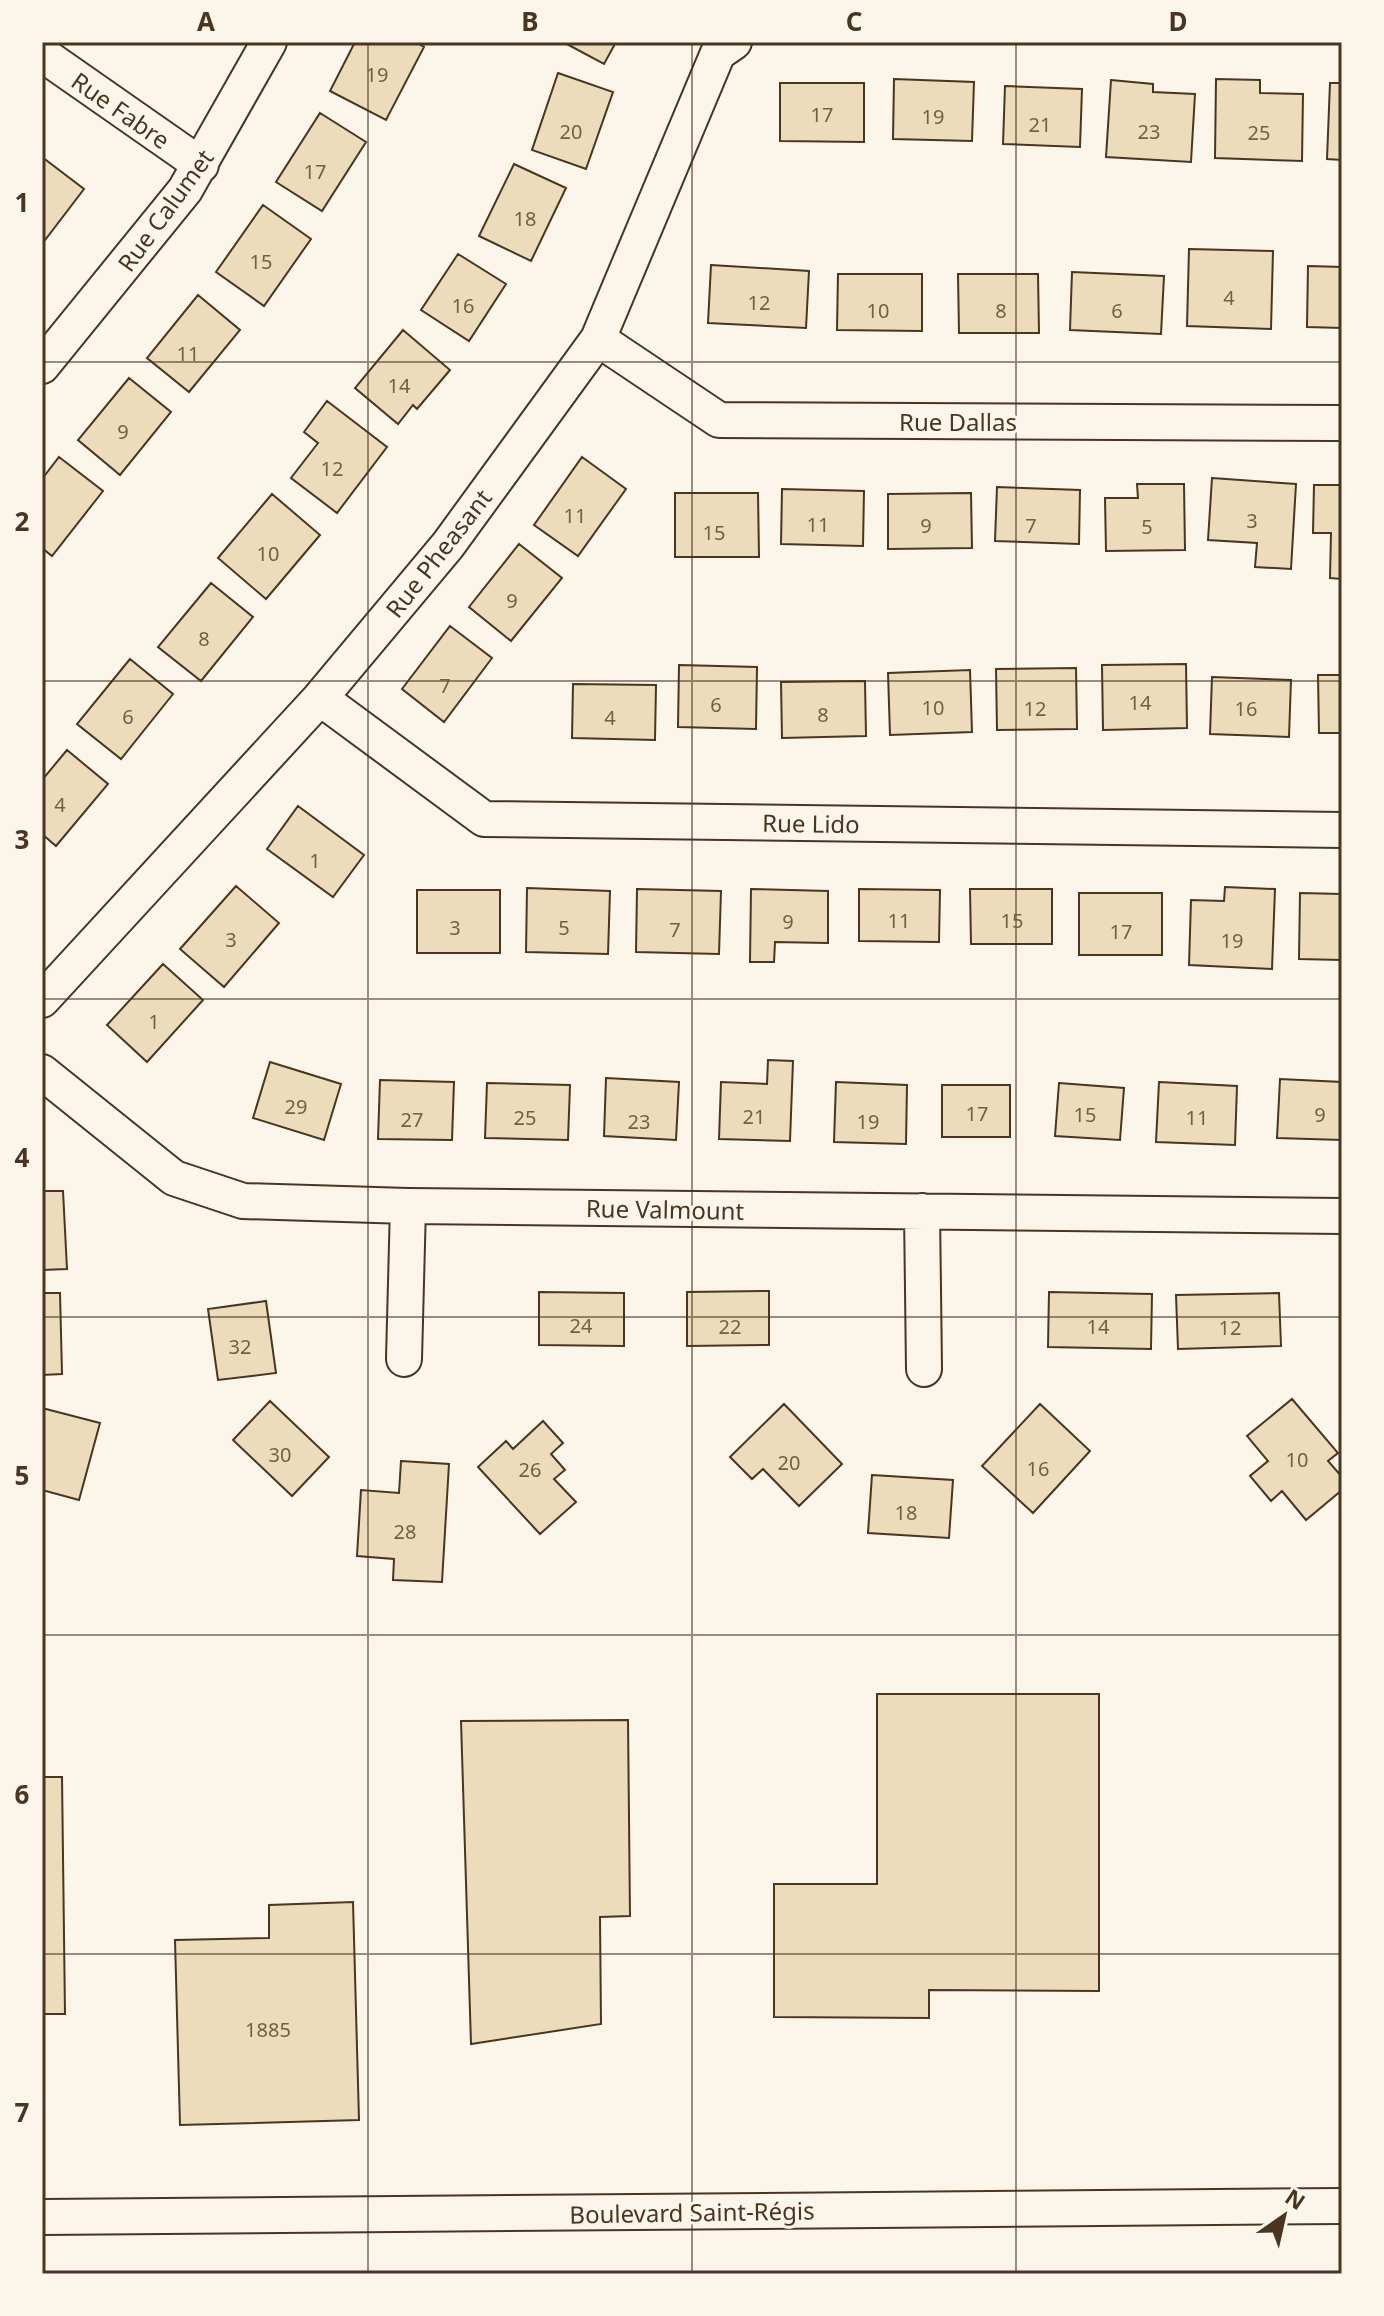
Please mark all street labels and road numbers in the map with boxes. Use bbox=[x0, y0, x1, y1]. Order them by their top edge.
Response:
street label: Rue Fabre bbox=[65, 64, 177, 156]
street label: Rue Calumet bbox=[109, 142, 221, 278]
street label: Rue Dallas bbox=[899, 405, 1017, 438]
street label: Rue Pheasant bbox=[377, 482, 499, 624]
street label: Rue Lido bbox=[762, 806, 860, 840]
street label: Rue Valmount bbox=[586, 1191, 745, 1227]
street label: Boulevard Saint-Régis bbox=[569, 2193, 815, 2231]

